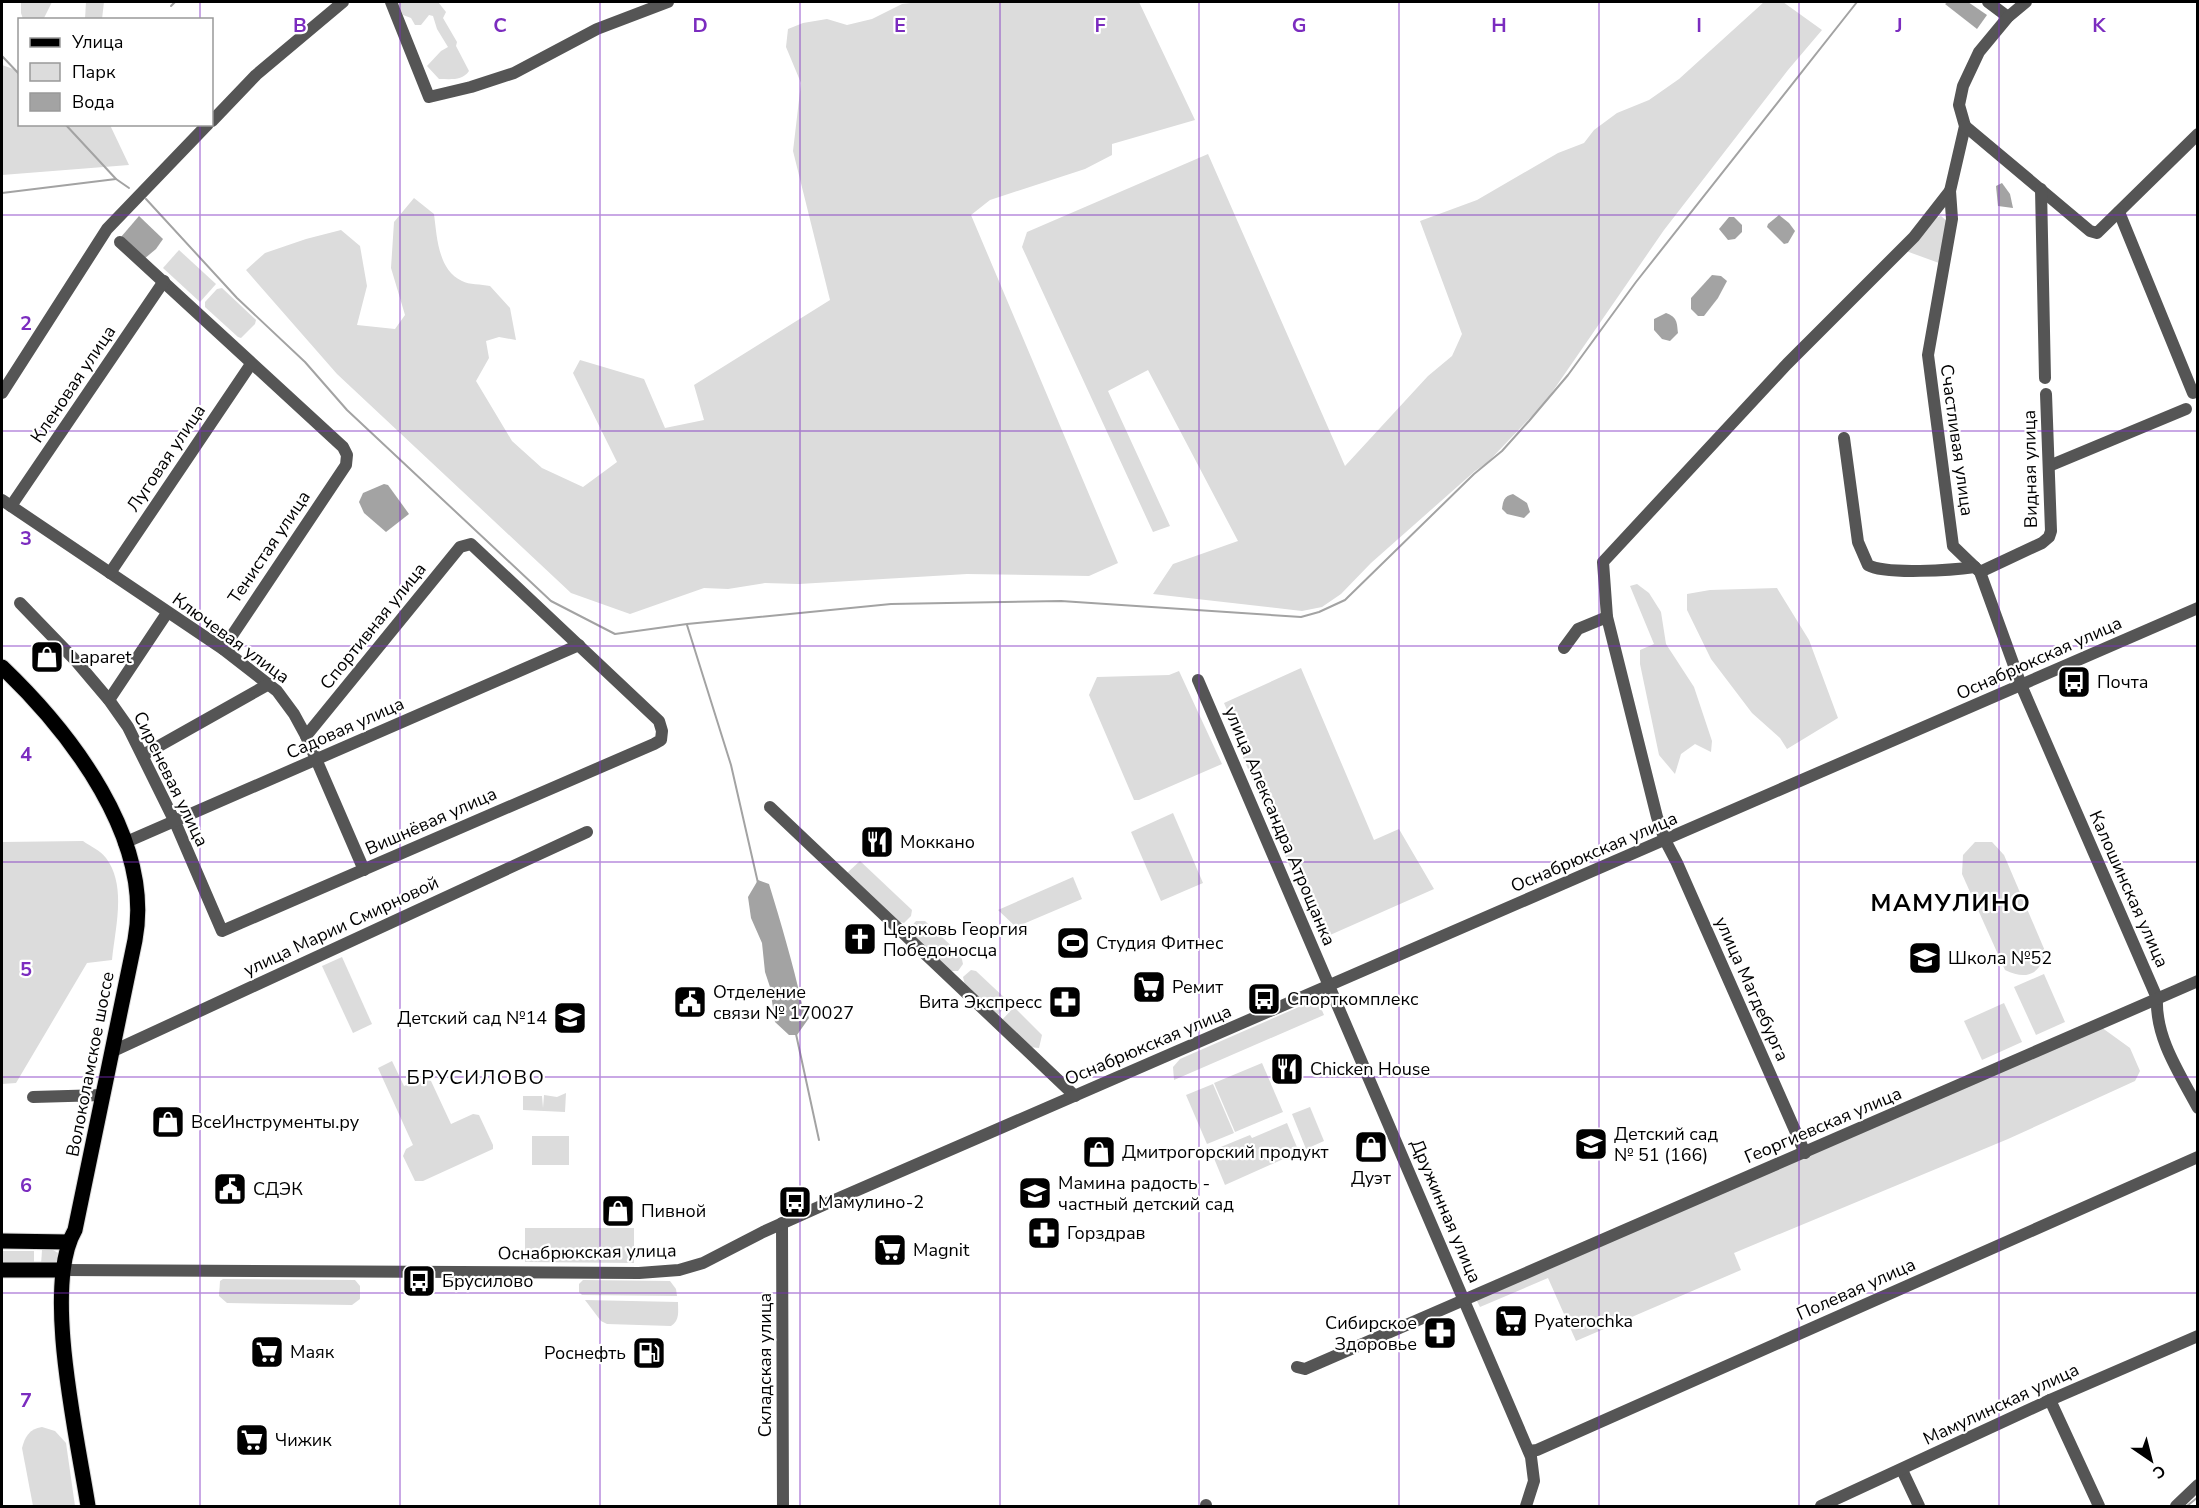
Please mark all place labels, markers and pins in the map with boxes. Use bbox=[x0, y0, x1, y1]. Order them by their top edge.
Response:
shop icon: Laparet bbox=[29, 639, 65, 675]
place label: Laparet bbox=[70, 645, 132, 669]
bus stop icon: Почта bbox=[2056, 664, 2092, 700]
place label: Почта bbox=[2097, 670, 2148, 694]
restaurant icon: Моккано bbox=[859, 824, 895, 860]
place label: Моккано bbox=[900, 830, 975, 854]
place label: Церковь Георгия Победоносца bbox=[883, 917, 1028, 962]
church icon: Церковь Георгия Победоносца bbox=[842, 921, 878, 957]
sports icon: Студия Фитнес bbox=[1055, 925, 1091, 961]
place label: Студия Фитнес bbox=[1096, 931, 1224, 955]
school or university icon: Школа №52 bbox=[1907, 940, 1943, 976]
place label: Школа №52 bbox=[1948, 946, 2052, 970]
supermarket icon: Ремит bbox=[1131, 969, 1167, 1005]
place label: Ремит bbox=[1172, 975, 1223, 999]
place label: Отделение связи № 170027 bbox=[713, 980, 854, 1025]
bus stop icon: Спорткомплекс bbox=[1246, 981, 1282, 1017]
public building icon: Отделение связи № 170027 bbox=[672, 984, 708, 1020]
pharmacy icon: Вита Экспресс bbox=[1047, 984, 1083, 1020]
place label: Спорткомплекс bbox=[1287, 987, 1419, 1011]
place label: Вита Экспресс bbox=[919, 990, 1042, 1014]
school or university icon: Детский сад №14 bbox=[552, 1000, 588, 1036]
place label: Детский сад №14 bbox=[397, 1006, 547, 1030]
restaurant icon: Chicken House bbox=[1269, 1051, 1305, 1087]
place label: Chicken House bbox=[1310, 1057, 1430, 1081]
shop icon: ВсеИнструменты.ру bbox=[150, 1104, 186, 1140]
place label: ВсеИнструменты.ру bbox=[191, 1110, 360, 1134]
place label: Детский сад № 51 (166) bbox=[1614, 1122, 1719, 1167]
school or university icon: Детский сад № 51 (166) bbox=[1573, 1126, 1609, 1162]
shop icon: Дуэт bbox=[1353, 1129, 1389, 1165]
shop icon: Дмитрогорский продукт bbox=[1081, 1134, 1117, 1170]
place label: Дмитрогорский продукт bbox=[1122, 1140, 1328, 1164]
place label: Дуэт bbox=[1351, 1166, 1391, 1190]
public building icon: СДЭК bbox=[212, 1171, 248, 1207]
place label: Мамина радость - частный детский сад bbox=[1058, 1171, 1234, 1216]
school or university icon: Мамина радость - частный детский сад bbox=[1017, 1175, 1053, 1211]
place label: СДЭК bbox=[253, 1177, 303, 1201]
bus stop icon: Мамулино-2 bbox=[777, 1184, 813, 1220]
place label: Мамулино-2 bbox=[818, 1190, 924, 1214]
shop icon: Пивной bbox=[600, 1193, 636, 1229]
place label: Пивной bbox=[641, 1199, 706, 1223]
pharmacy icon: Горздрав bbox=[1026, 1215, 1062, 1251]
place label: Горздрав bbox=[1067, 1221, 1146, 1245]
supermarket icon: Magnit bbox=[872, 1232, 908, 1268]
place label: Magnit bbox=[913, 1238, 970, 1262]
bus stop icon: Брусилово bbox=[401, 1263, 437, 1299]
place label: Брусилово bbox=[442, 1269, 533, 1293]
supermarket icon: Pyaterochka bbox=[1493, 1303, 1529, 1339]
place label: Pyaterochka bbox=[1534, 1309, 1633, 1333]
place label: Сибирское Здоровье bbox=[1325, 1311, 1417, 1356]
pharmacy icon: Сибирское Здоровье bbox=[1422, 1315, 1458, 1351]
supermarket icon: Маяк bbox=[249, 1334, 285, 1370]
fuel station icon: Роснефть bbox=[631, 1335, 667, 1371]
place label: Маяк bbox=[290, 1340, 335, 1364]
place label: Роснефть bbox=[544, 1341, 626, 1365]
supermarket icon: Чижик bbox=[234, 1422, 270, 1458]
place label: Чижик bbox=[275, 1428, 332, 1452]

